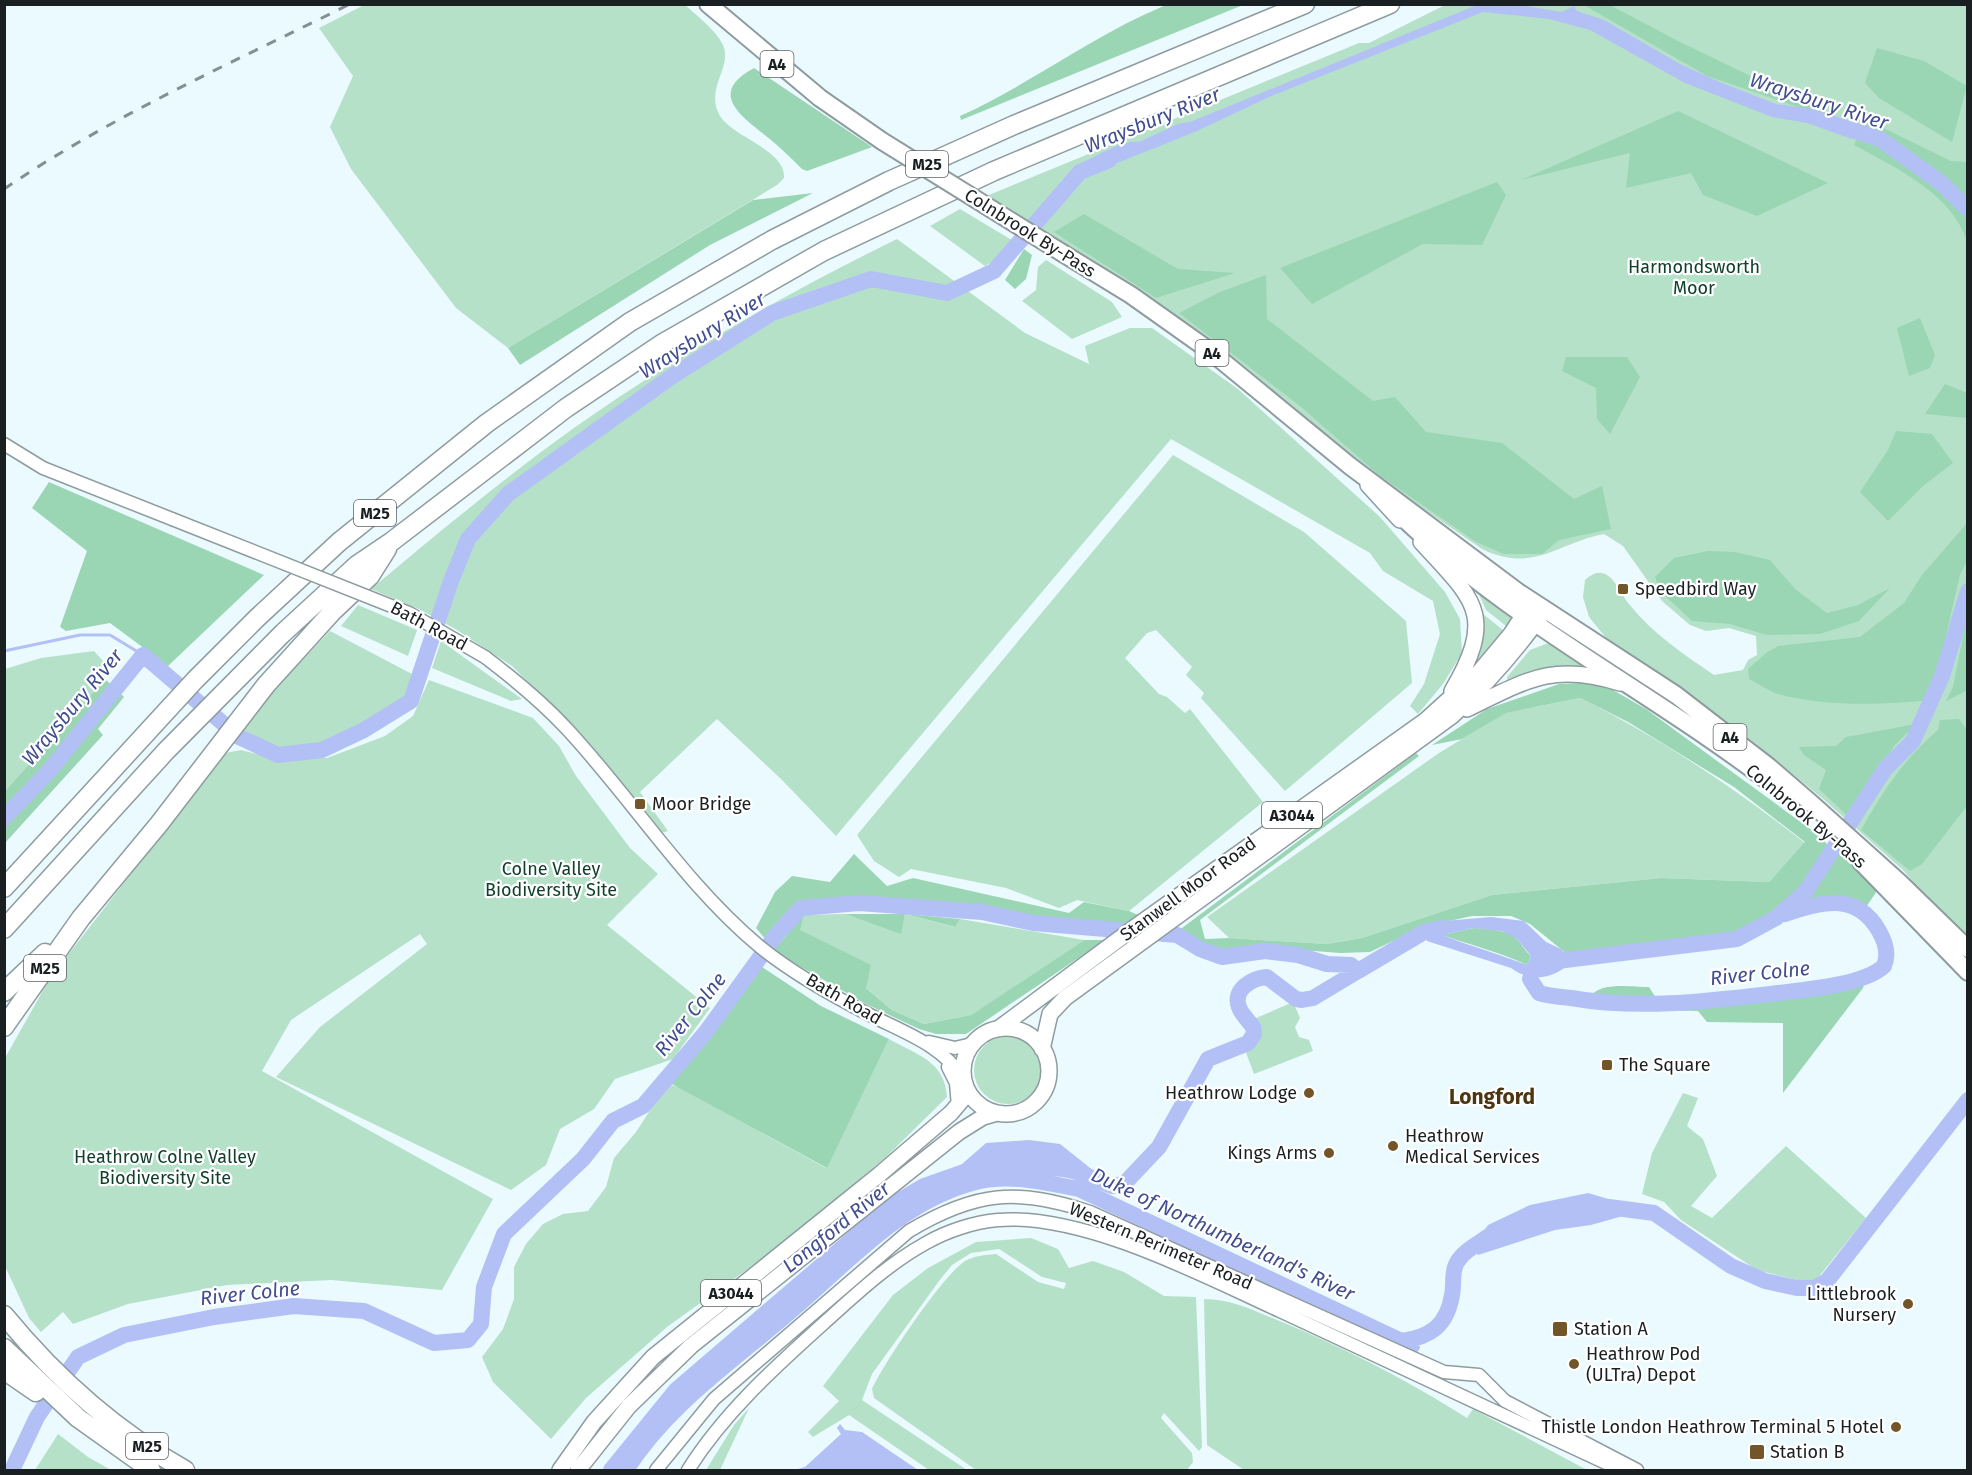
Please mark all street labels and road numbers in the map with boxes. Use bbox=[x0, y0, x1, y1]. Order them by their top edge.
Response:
road number: A4 bbox=[760, 51, 794, 77]
road number: M25 bbox=[906, 151, 948, 177]
street label: Colnbrook By-Pass bbox=[960, 184, 1100, 282]
road number: A4 bbox=[1196, 340, 1228, 366]
road number: M25 bbox=[354, 500, 396, 526]
street label: Bath Road bbox=[387, 597, 471, 655]
road number: A4 bbox=[1714, 724, 1746, 750]
street label: Colnbrook By-Pass bbox=[1741, 759, 1871, 873]
road number: A3044 bbox=[1262, 802, 1322, 828]
street label: Stanwell Moor Road bbox=[1116, 832, 1260, 946]
road number: M25 bbox=[24, 955, 66, 981]
street label: Bath Road bbox=[802, 968, 886, 1030]
street label: Western Perimeter Road bbox=[1066, 1197, 1256, 1295]
road number: A3044 bbox=[701, 1280, 761, 1306]
road number: M25 bbox=[126, 1433, 168, 1459]

